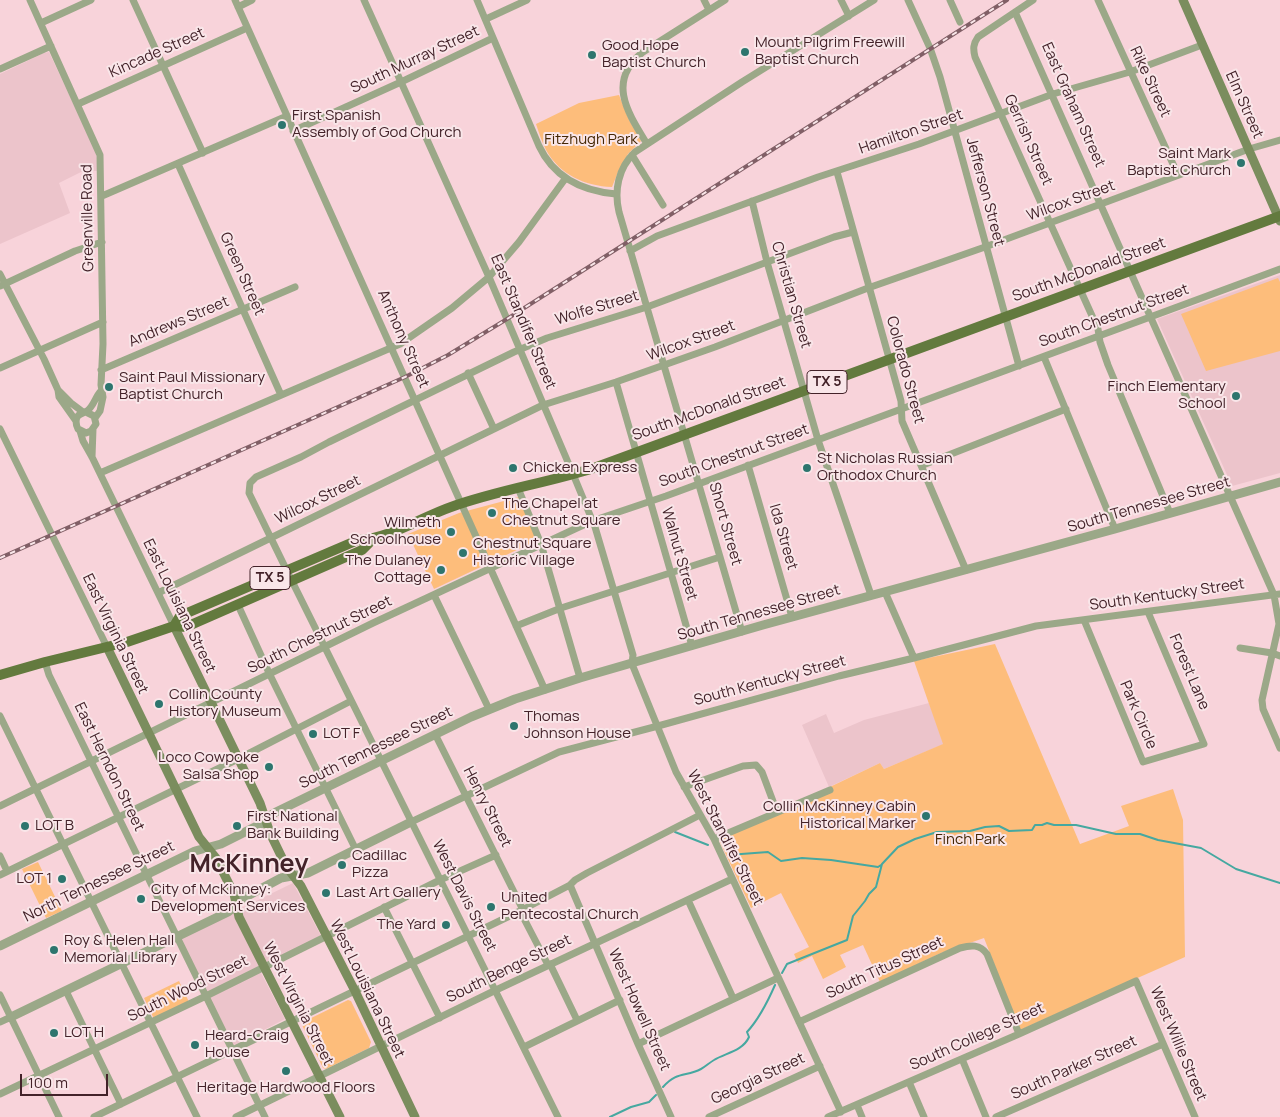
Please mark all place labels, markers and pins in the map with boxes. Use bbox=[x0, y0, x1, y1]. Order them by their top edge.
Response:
place label: Mount Pilgrim Freewill Baptist Church bbox=[755, 34, 905, 69]
place label: Good Hope Baptist Church bbox=[602, 37, 706, 72]
marker: Mount Pilgrim Freewill Baptist Church bbox=[739, 46, 751, 58]
marker: Good Hope Baptist Church bbox=[586, 49, 598, 61]
place label: First Spanish Assembly of God Church bbox=[292, 107, 461, 142]
marker: First Spanish Assembly of God Church bbox=[276, 119, 288, 131]
place label: Saint Mark Baptist Church bbox=[1127, 145, 1231, 180]
marker: Saint Mark Baptist Church bbox=[1235, 157, 1247, 169]
place label: Saint Paul Missionary Baptist Church bbox=[119, 369, 265, 404]
place label: Finch Elementary School bbox=[1108, 378, 1226, 413]
marker: Saint Paul Missionary Baptist Church bbox=[103, 381, 115, 393]
marker: Finch Elementary School bbox=[1230, 390, 1242, 402]
place label: St Nicholas Russian Orthodox Church bbox=[817, 450, 953, 485]
place label: Chicken Express bbox=[523, 459, 637, 477]
marker: Chicken Express bbox=[507, 462, 519, 474]
marker: St Nicholas Russian Orthodox Church bbox=[801, 462, 813, 474]
place label: The Chapel at Chestnut Square bbox=[502, 495, 621, 530]
marker: The Chapel at Chestnut Square bbox=[486, 507, 498, 519]
place label: Wilmeth Schoolhouse bbox=[350, 514, 441, 549]
marker: Wilmeth Schoolhouse bbox=[445, 526, 457, 538]
place label: Chestnut Square Historic Village bbox=[473, 535, 592, 570]
marker: Chestnut Square Historic Village bbox=[457, 547, 469, 559]
place label: The Dulaney Cottage bbox=[345, 552, 431, 587]
marker: The Dulaney Cottage bbox=[435, 564, 447, 576]
place label: Collin County History Museum bbox=[169, 686, 281, 721]
marker: Collin County History Museum bbox=[153, 698, 165, 710]
place label: Thomas Johnson House bbox=[524, 708, 631, 743]
marker: Thomas Johnson House bbox=[508, 720, 520, 732]
place label: LOT F bbox=[323, 725, 360, 743]
marker: LOT F bbox=[307, 728, 319, 740]
place label: Loco Cowpoke Salsa Shop bbox=[158, 749, 259, 784]
marker: Loco Cowpoke Salsa Shop bbox=[263, 761, 275, 773]
place label: Collin McKinney Cabin Historical Marker bbox=[763, 798, 916, 833]
place label: First National Bank Building bbox=[247, 808, 339, 843]
marker: Collin McKinney Cabin Historical Marker bbox=[920, 810, 932, 822]
place label: LOT B bbox=[35, 817, 74, 835]
marker: LOT B bbox=[19, 820, 31, 832]
marker: First National Bank Building bbox=[231, 820, 243, 832]
place label: Cadillac Pizza bbox=[352, 847, 407, 882]
marker: Cadillac Pizza bbox=[336, 859, 348, 871]
place label: LOT 1 bbox=[16, 870, 52, 888]
marker: LOT 1 bbox=[56, 873, 68, 885]
place label: City of McKinney: Development Services bbox=[151, 881, 305, 916]
place label: Last Art Gallery bbox=[336, 884, 441, 902]
marker: Last Art Gallery bbox=[320, 887, 332, 899]
place label: United Pentecostal Church bbox=[501, 889, 639, 924]
marker: City of McKinney: Development Services bbox=[135, 893, 147, 905]
marker: United Pentecostal Church bbox=[485, 901, 497, 913]
place label: The Yard bbox=[377, 916, 436, 934]
marker: The Yard bbox=[440, 919, 452, 931]
place label: Roy & Helen Hall Memorial Library bbox=[64, 932, 177, 967]
marker: Roy & Helen Hall Memorial Library bbox=[48, 944, 60, 956]
place label: LOT H bbox=[64, 1024, 104, 1042]
marker: LOT H bbox=[48, 1027, 60, 1039]
place label: Heard-Craig House bbox=[205, 1027, 289, 1062]
marker: Heard-Craig House bbox=[189, 1039, 201, 1051]
marker: Heritage Hardwood Floors bbox=[280, 1065, 292, 1077]
place label: Heritage Hardwood Floors bbox=[197, 1079, 375, 1097]

